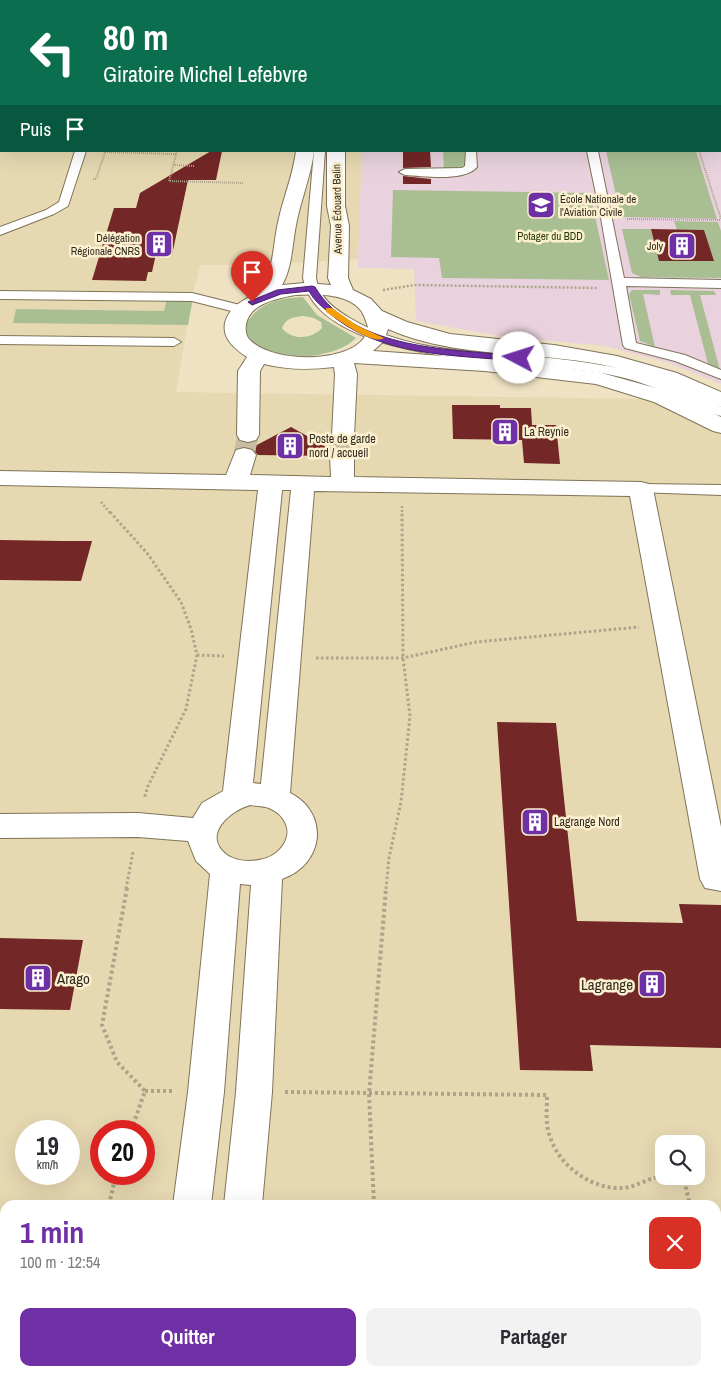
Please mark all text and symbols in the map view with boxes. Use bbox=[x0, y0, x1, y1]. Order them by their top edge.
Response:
text: 80 m bbox=[103, 14, 168, 61]
icon: left bbox=[20, 20, 85, 85]
text: Giratoire Michel Lefebvre bbox=[103, 59, 308, 89]
icon: arrive bbox=[61, 115, 89, 143]
text: Puis bbox=[20, 116, 51, 142]
street label: Avenue Édouard Belin bbox=[329, 164, 345, 255]
school or university icon: École Nationale de l'Aviation Civile bbox=[526, 190, 556, 220]
place label: École Nationale de l'Aviation Civile bbox=[560, 192, 636, 219]
building icon: Délégation Régionale CNRS bbox=[144, 229, 174, 259]
park label: Potager du BDD bbox=[517, 229, 583, 243]
place label: Délégation Régionale CNRS bbox=[71, 231, 140, 258]
building icon: Joly bbox=[667, 231, 697, 261]
place label: Joly bbox=[647, 239, 663, 253]
pin bbox=[231, 251, 273, 302]
icon: arrive bbox=[238, 258, 266, 286]
position arrow bbox=[492, 331, 544, 383]
building icon: La Reynie bbox=[490, 417, 520, 447]
place label: La Reynie bbox=[524, 424, 569, 440]
building icon: Poste de garde nord / accueil bbox=[275, 431, 305, 461]
place label: Poste de garde nord / accueil bbox=[309, 431, 376, 461]
building icon: Lagrange Nord bbox=[520, 807, 550, 837]
place label: Lagrange Nord bbox=[554, 814, 620, 830]
building icon: Arago bbox=[23, 963, 53, 993]
place label: Arago bbox=[56, 968, 90, 989]
building icon: Lagrange bbox=[637, 969, 667, 999]
place label: Lagrange bbox=[581, 974, 633, 995]
speed limit sign: 20 bbox=[90, 1120, 155, 1185]
text: 19 bbox=[36, 1129, 59, 1163]
map controls bbox=[655, 1135, 705, 1185]
button: search bbox=[655, 1135, 705, 1185]
text: km/h bbox=[37, 1157, 58, 1173]
text: 1 min bbox=[20, 1212, 84, 1252]
button: close bbox=[649, 1217, 701, 1269]
text: 100 m · 12:54 bbox=[20, 1251, 100, 1273]
button: Quitter bbox=[20, 1308, 356, 1366]
button: Partager bbox=[366, 1308, 701, 1366]

